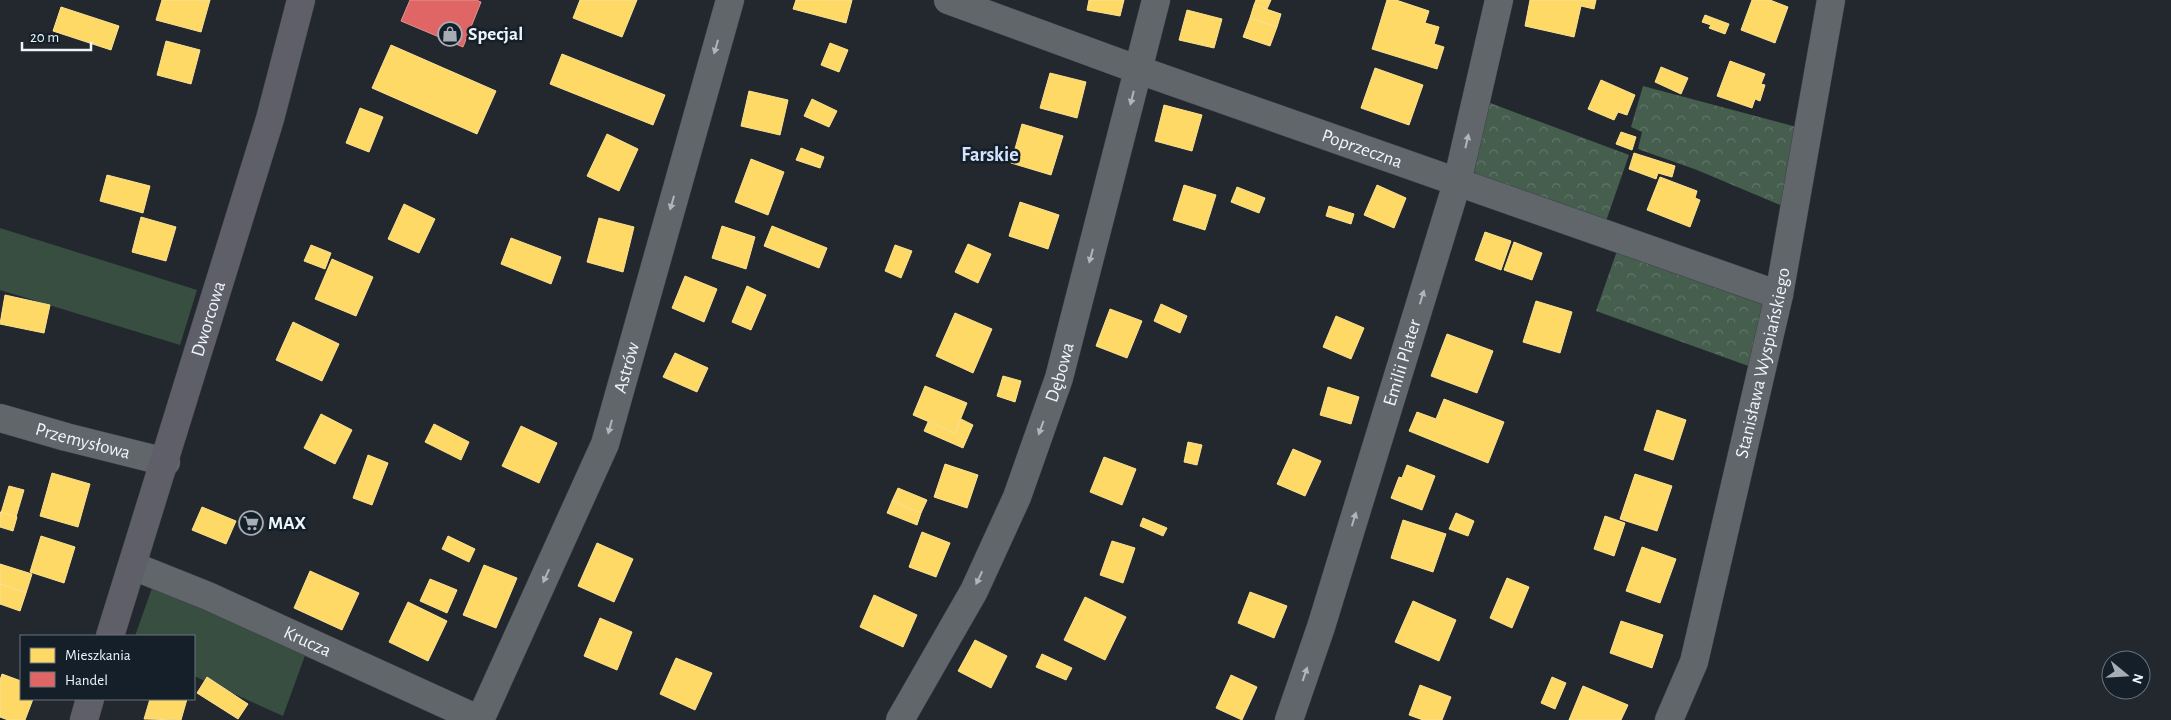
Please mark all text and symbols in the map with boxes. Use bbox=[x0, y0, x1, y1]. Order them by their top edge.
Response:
scale bar bbox=[22, 20, 91, 52]
shop icon: Specjal bbox=[437, 21, 463, 47]
place label: Specjal bbox=[468, 25, 523, 44]
text: 20 m bbox=[30, 30, 59, 45]
one-way arrow bbox=[712, 39, 720, 54]
one-way arrow bbox=[1128, 91, 1136, 106]
street label: Poprzeczna bbox=[1319, 126, 1405, 171]
one-way arrow bbox=[1463, 133, 1471, 148]
district label: Farskie bbox=[961, 145, 1019, 165]
one-way arrow bbox=[667, 196, 675, 211]
one-way arrow bbox=[1087, 248, 1095, 263]
street label: Stanisława Wyspiańskiego bbox=[1732, 266, 1793, 460]
street label: Dworcowa bbox=[188, 279, 229, 359]
one-way arrow bbox=[1419, 289, 1427, 304]
street label: Emilii Plater bbox=[1380, 317, 1424, 408]
street label: Astrów bbox=[610, 340, 643, 395]
street label: Dębowa bbox=[1042, 340, 1077, 405]
street label: Przemysłowa bbox=[33, 419, 133, 462]
one-way arrow bbox=[605, 420, 613, 435]
one-way arrow bbox=[1037, 421, 1044, 436]
supermarket icon: MAX bbox=[238, 510, 264, 536]
one-way arrow bbox=[1351, 511, 1359, 526]
place label: MAX bbox=[268, 514, 306, 533]
one-way arrow bbox=[541, 569, 549, 583]
one-way arrow bbox=[975, 571, 984, 586]
street label: Krucza bbox=[281, 622, 334, 660]
legend bbox=[20, 635, 195, 700]
text: Mieszkania bbox=[65, 648, 131, 663]
north arrow bbox=[2101, 650, 2151, 700]
one-way arrow bbox=[1302, 666, 1310, 681]
text: N bbox=[2129, 672, 2146, 686]
text: Handel bbox=[65, 673, 108, 688]

